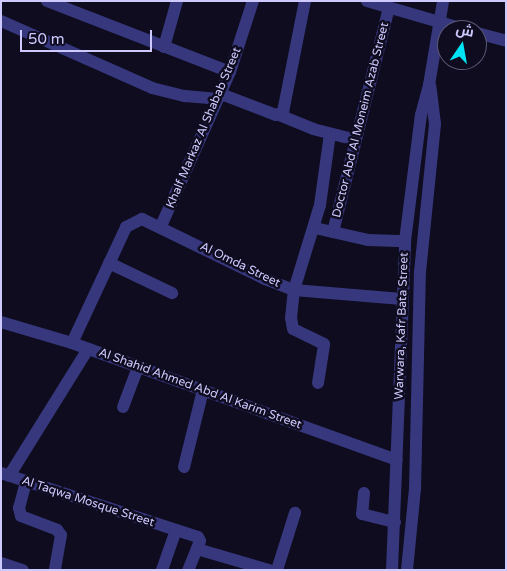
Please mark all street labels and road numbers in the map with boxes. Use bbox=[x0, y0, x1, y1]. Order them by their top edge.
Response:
street label: Doctor Abd Al Moneim Azab Street bbox=[330, 21, 392, 219]
street label: Khalf Markaz Al Shabab Street bbox=[163, 45, 245, 211]
street label: Al Omda Street bbox=[198, 239, 282, 291]
street label: Warwara, Kafr Bata Street bbox=[392, 252, 412, 400]
street label: Al Shahid Ahmed Abd Al Karim Street bbox=[97, 345, 303, 433]
street label: Al Taqwa Mosque Street bbox=[20, 474, 156, 530]

